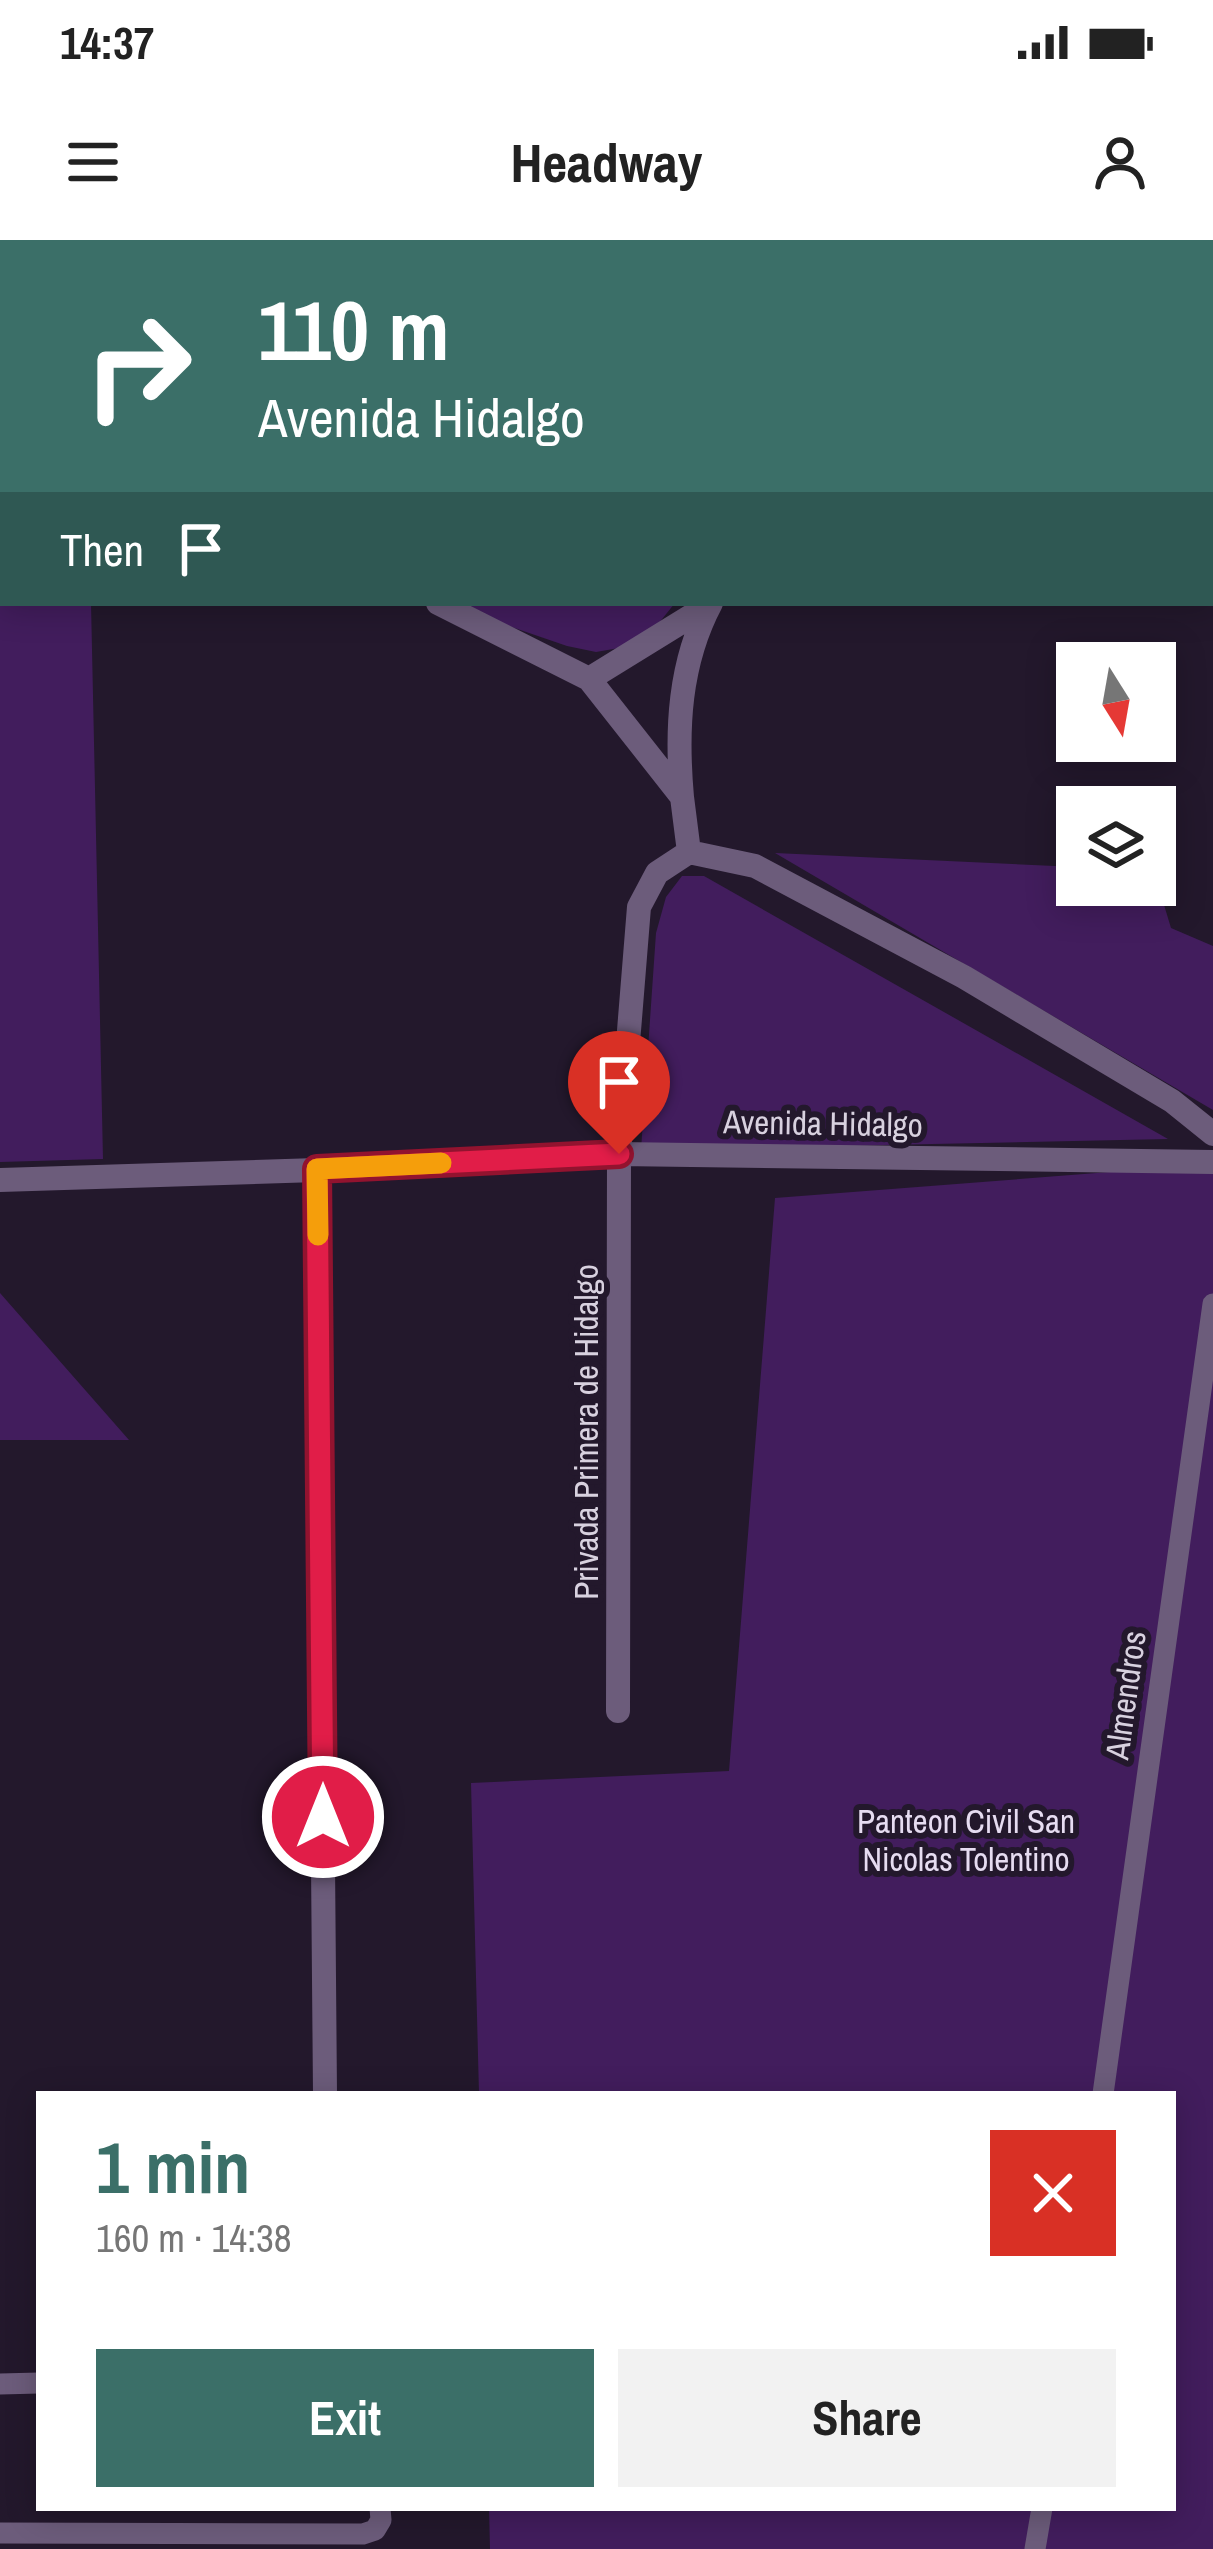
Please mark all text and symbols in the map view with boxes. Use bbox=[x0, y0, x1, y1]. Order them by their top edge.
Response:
text: 14:37 bbox=[60, 12, 154, 73]
text: Headway bbox=[511, 126, 702, 199]
icon: menu bbox=[60, 129, 126, 195]
icon: person bbox=[1087, 129, 1153, 195]
text: 110 m bbox=[258, 273, 450, 386]
icon: right bbox=[60, 288, 216, 444]
text: Avenida Hidalgo bbox=[258, 381, 585, 454]
icon: arrive bbox=[168, 516, 234, 582]
text: Then bbox=[60, 519, 144, 580]
north arrow bbox=[1056, 642, 1176, 762]
map controls bbox=[1056, 642, 1176, 906]
button: layers bbox=[1056, 786, 1176, 906]
pin bbox=[568, 1031, 670, 1154]
icon: arrive bbox=[586, 1049, 652, 1115]
street label: Avenida Hidalgo bbox=[722, 1099, 923, 1147]
street label: Privada Primera de Hidalgo bbox=[564, 1264, 608, 1600]
street label: Almendros bbox=[1094, 1628, 1156, 1763]
position arrow bbox=[260, 1754, 386, 1880]
park label: Panteon Civil San Nicolas Tolentino bbox=[857, 1799, 1075, 1881]
text: 1 min bbox=[96, 2118, 250, 2215]
button: close bbox=[990, 2130, 1116, 2256]
text: 160 m · 14:38 bbox=[96, 2212, 292, 2264]
button: Exit bbox=[96, 2349, 594, 2487]
button: Share bbox=[618, 2349, 1116, 2487]

